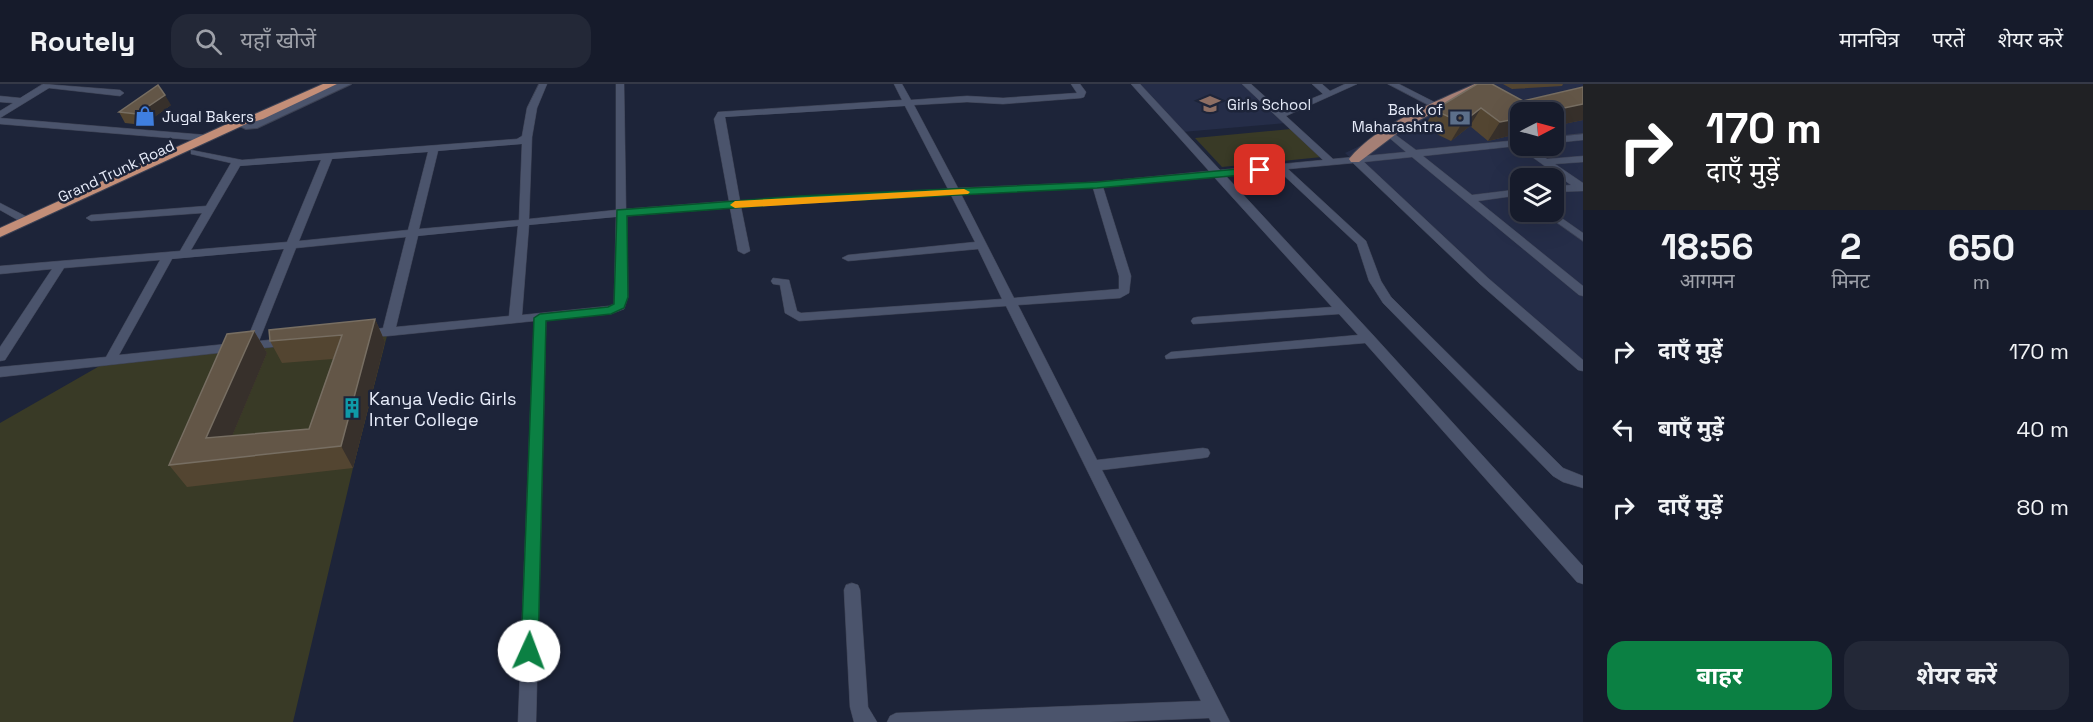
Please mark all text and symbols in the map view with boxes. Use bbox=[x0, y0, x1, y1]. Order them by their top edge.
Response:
search box bbox=[171, 14, 591, 68]
text: Routely bbox=[30, 23, 135, 59]
icon: search bbox=[192, 25, 225, 58]
text: यहाँ खोजें bbox=[240, 26, 316, 54]
text: मानचित्र bbox=[1839, 26, 1899, 53]
text: परतें bbox=[1932, 26, 1965, 53]
text: शेयर करें bbox=[1998, 26, 2063, 53]
school or university icon: Girls School bbox=[1198, 92, 1222, 116]
place label: Girls School bbox=[1227, 95, 1311, 114]
place label: Bank of Maharashtra bbox=[1352, 100, 1443, 136]
north arrow bbox=[1510, 102, 1564, 156]
map controls bbox=[1510, 102, 1564, 222]
text: 170 m bbox=[1706, 102, 1822, 155]
shop icon: Jugal Bakers bbox=[133, 104, 157, 128]
bank icon: Bank of Maharashtra bbox=[1448, 106, 1472, 130]
place label: Jugal Bakers bbox=[162, 107, 254, 126]
icon: right bbox=[1607, 108, 1685, 186]
street label: Grand Trunk Road bbox=[55, 136, 177, 206]
pin bbox=[1234, 144, 1285, 195]
icon: arrive bbox=[1243, 153, 1276, 186]
text: दाएँ मुड़ें bbox=[1706, 154, 1780, 189]
button: layers bbox=[1510, 168, 1564, 222]
text: 18:56 bbox=[1661, 224, 1753, 270]
text: 2 bbox=[1840, 224, 1861, 270]
text: 650 bbox=[1948, 225, 2015, 271]
text: आगमन bbox=[1680, 268, 1735, 294]
text: मिनट bbox=[1831, 268, 1870, 294]
text: m bbox=[1973, 269, 1990, 295]
icon: right bbox=[1607, 335, 1640, 368]
text: दाएँ मुड़ें bbox=[1658, 336, 1723, 364]
text: 170 m bbox=[2009, 337, 2069, 365]
place label: Kanya Vedic Girls Inter College bbox=[369, 387, 516, 431]
building icon: Kanya Vedic Girls Inter College bbox=[340, 396, 364, 420]
icon: left bbox=[1607, 413, 1640, 446]
text: बाएँ मुड़ें bbox=[1658, 414, 1724, 442]
text: 40 m bbox=[2017, 415, 2069, 443]
icon: right bbox=[1607, 491, 1640, 524]
text: दाएँ मुड़ें bbox=[1658, 492, 1723, 520]
text: 80 m bbox=[2017, 493, 2069, 521]
position arrow bbox=[497, 619, 561, 683]
button: बाहर bbox=[1607, 641, 1832, 710]
button: शेयर करें bbox=[1844, 641, 2069, 710]

